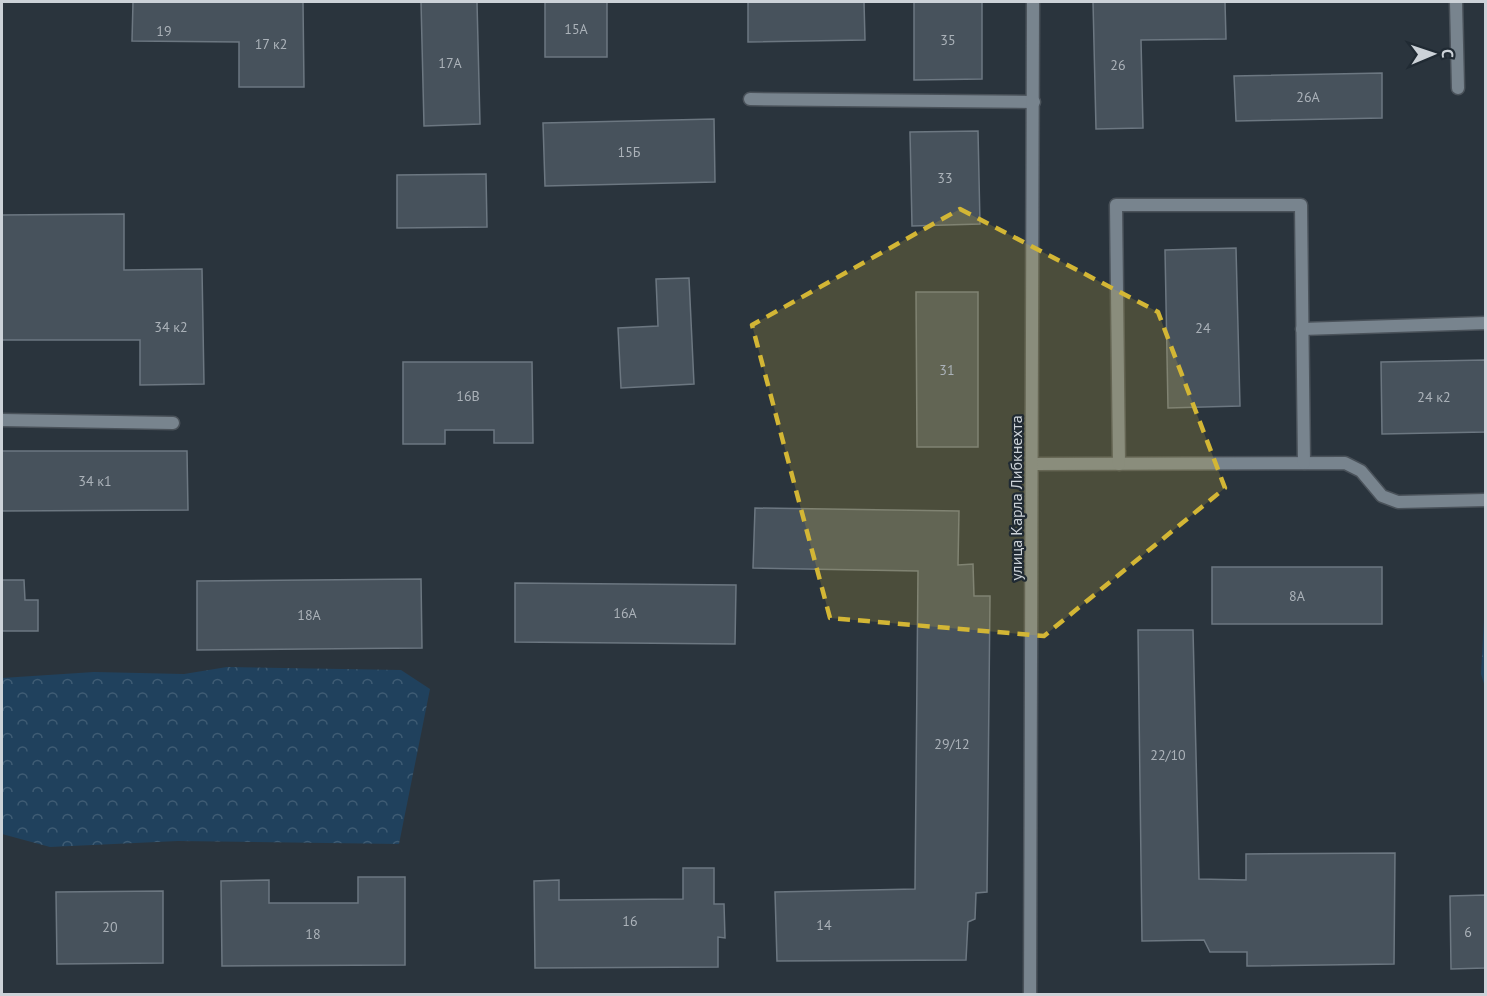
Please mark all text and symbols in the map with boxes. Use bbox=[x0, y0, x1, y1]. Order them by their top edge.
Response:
house number: 15А bbox=[564, 20, 589, 38]
house number: 19 bbox=[156, 22, 172, 40]
north arrow bbox=[1403, 24, 1463, 84]
house number: 35 bbox=[940, 31, 956, 49]
house number: 17 к2 bbox=[255, 35, 287, 53]
text: С bbox=[1438, 49, 1458, 58]
house number: 17А bbox=[438, 54, 463, 72]
house number: 26 bbox=[1110, 56, 1126, 74]
house number: 26А bbox=[1296, 88, 1321, 106]
house number: 15Б bbox=[618, 143, 641, 161]
house number: 33 bbox=[937, 169, 953, 187]
house number: 34 к2 bbox=[154, 318, 188, 336]
house number: 24 bbox=[1195, 319, 1211, 337]
house number: 31 bbox=[939, 361, 955, 379]
house number: 16В bbox=[456, 387, 480, 405]
house number: 24 к2 bbox=[1417, 388, 1451, 406]
street label: улица Карла Либкнехта bbox=[1006, 415, 1026, 581]
house number: 34 к1 bbox=[78, 472, 112, 490]
house number: 8А bbox=[1289, 587, 1306, 605]
house number: 16А bbox=[613, 604, 638, 622]
house number: 18А bbox=[297, 606, 322, 624]
house number: 29/12 bbox=[934, 735, 970, 753]
house number: 22/10 bbox=[1150, 746, 1186, 764]
house number: 16 bbox=[622, 912, 638, 930]
house number: 14 bbox=[816, 916, 832, 934]
house number: 20 bbox=[102, 918, 118, 936]
house number: 6 bbox=[1464, 923, 1472, 941]
house number: 18 bbox=[305, 925, 321, 943]

